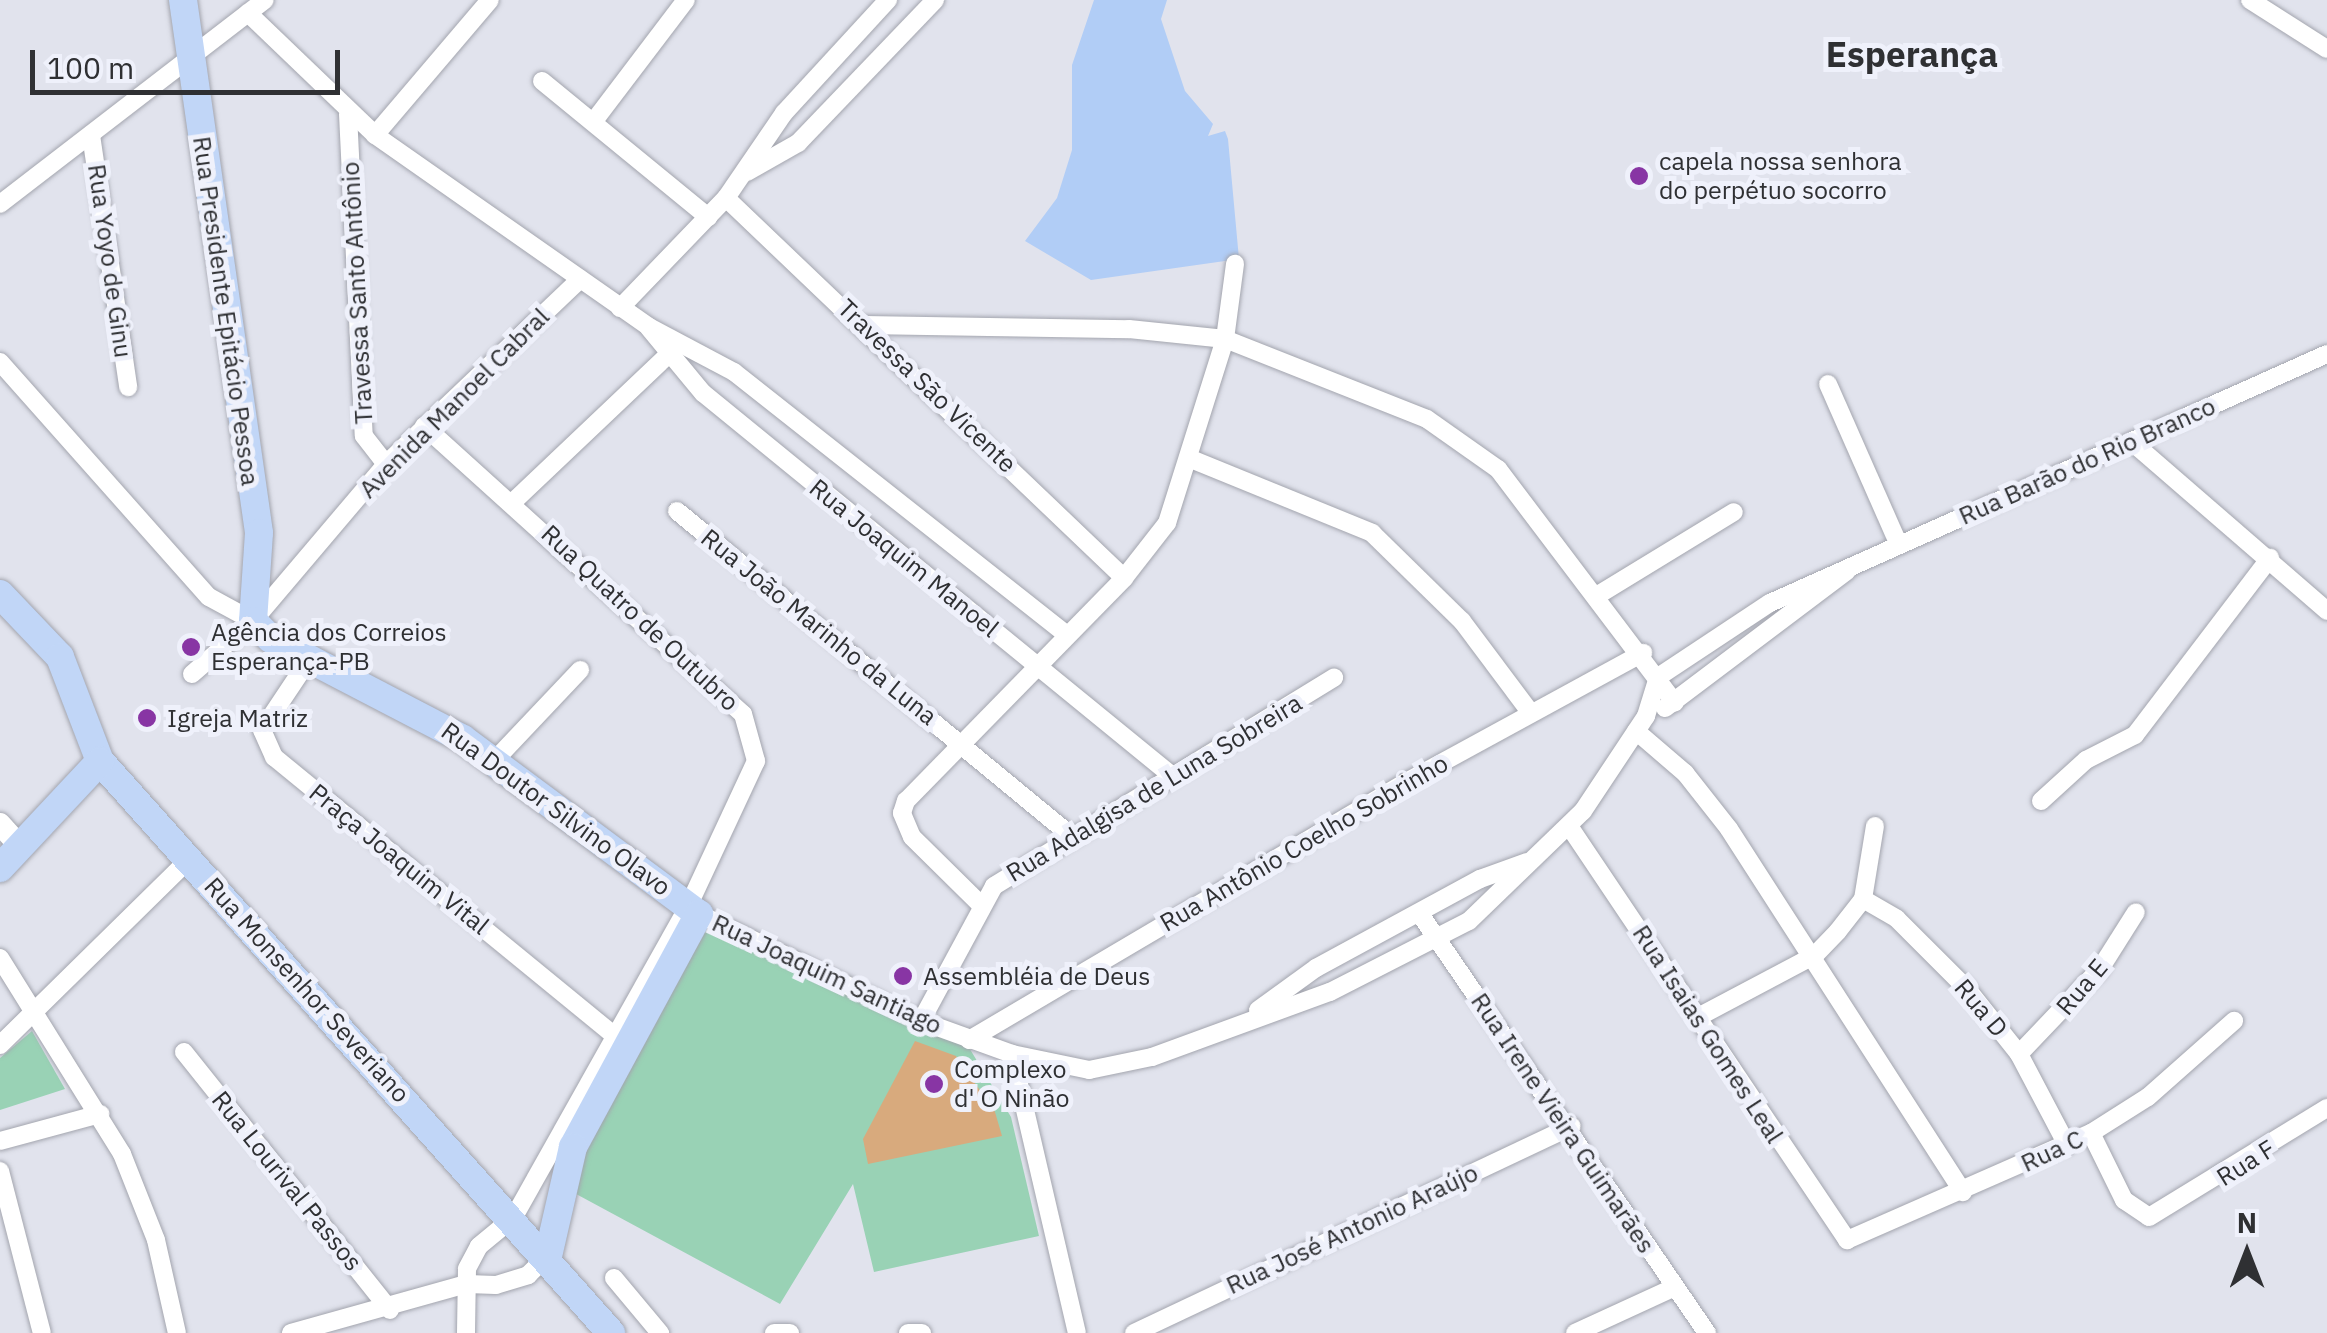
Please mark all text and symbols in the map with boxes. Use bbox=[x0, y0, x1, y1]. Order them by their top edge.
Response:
scale bar bbox=[35, 30, 345, 92]
district label: Esperança bbox=[1826, 33, 1998, 75]
text: 100 m bbox=[47, 48, 134, 87]
street label: Rua Presidente Epitácio Pessoa bbox=[187, 134, 265, 488]
place label: capela nossa senhora do perpétuo socorro bbox=[1659, 147, 1902, 206]
street label: Travessa Santo Antônio bbox=[335, 161, 379, 425]
street label: Rua Yoyo de Ginu bbox=[82, 162, 138, 360]
marker: capela nossa senhora do perpétuo socorro bbox=[1628, 165, 1650, 187]
street label: Travessa São Vicente bbox=[831, 293, 1023, 479]
street label: Avenida Manoel Cabral bbox=[353, 302, 555, 504]
street label: Rua Barão do Rio Branco bbox=[1954, 391, 2220, 531]
street label: Rua Joaquim Manoel bbox=[803, 473, 1005, 643]
street label: Rua Quatro de Outubro bbox=[535, 519, 745, 717]
street label: Rua João Marinho da Luna bbox=[695, 523, 943, 731]
place label: Agência dos Correios Esperança-PB bbox=[211, 618, 447, 677]
marker: Agência dos Correios Esperança-PB bbox=[180, 636, 202, 658]
street label: Rua Adalgisa de Luna Sobreira bbox=[1001, 688, 1307, 888]
place label: Igreja Matriz bbox=[167, 703, 308, 733]
marker: Igreja Matriz bbox=[136, 707, 158, 729]
street label: Rua Doutor Silvino Olavo bbox=[436, 716, 676, 902]
street label: Rua Antônio Coelho Sobrinho bbox=[1155, 748, 1453, 938]
street label: Praça Joaquim Vital bbox=[303, 777, 495, 941]
street label: Rua Monsenhor Severiano bbox=[198, 871, 416, 1109]
street label: Rua Joaquim Santiago bbox=[707, 908, 947, 1040]
street label: Rua Isaias Gomes Leal bbox=[1626, 919, 1790, 1149]
street label: Rua E bbox=[2050, 953, 2114, 1021]
place label: Assembléia de Deus bbox=[923, 961, 1150, 991]
marker: Assembléia de Deus bbox=[892, 965, 914, 987]
street label: Rua D bbox=[1948, 973, 2014, 1043]
street label: Rua Irene Vieira Guimarães bbox=[1465, 987, 1661, 1259]
place label: Complexo d' O Ninão bbox=[954, 1055, 1070, 1114]
marker: Complexo d' O Ninão bbox=[923, 1073, 945, 1095]
street label: Rua Lourival Passos bbox=[205, 1085, 369, 1277]
street label: Rua C bbox=[2016, 1124, 2088, 1178]
street label: Rua F bbox=[2211, 1133, 2281, 1193]
street label: Rua José Antonio Araújo bbox=[1221, 1157, 1483, 1301]
north arrow bbox=[2197, 1203, 2297, 1303]
text: N bbox=[2237, 1204, 2257, 1241]

